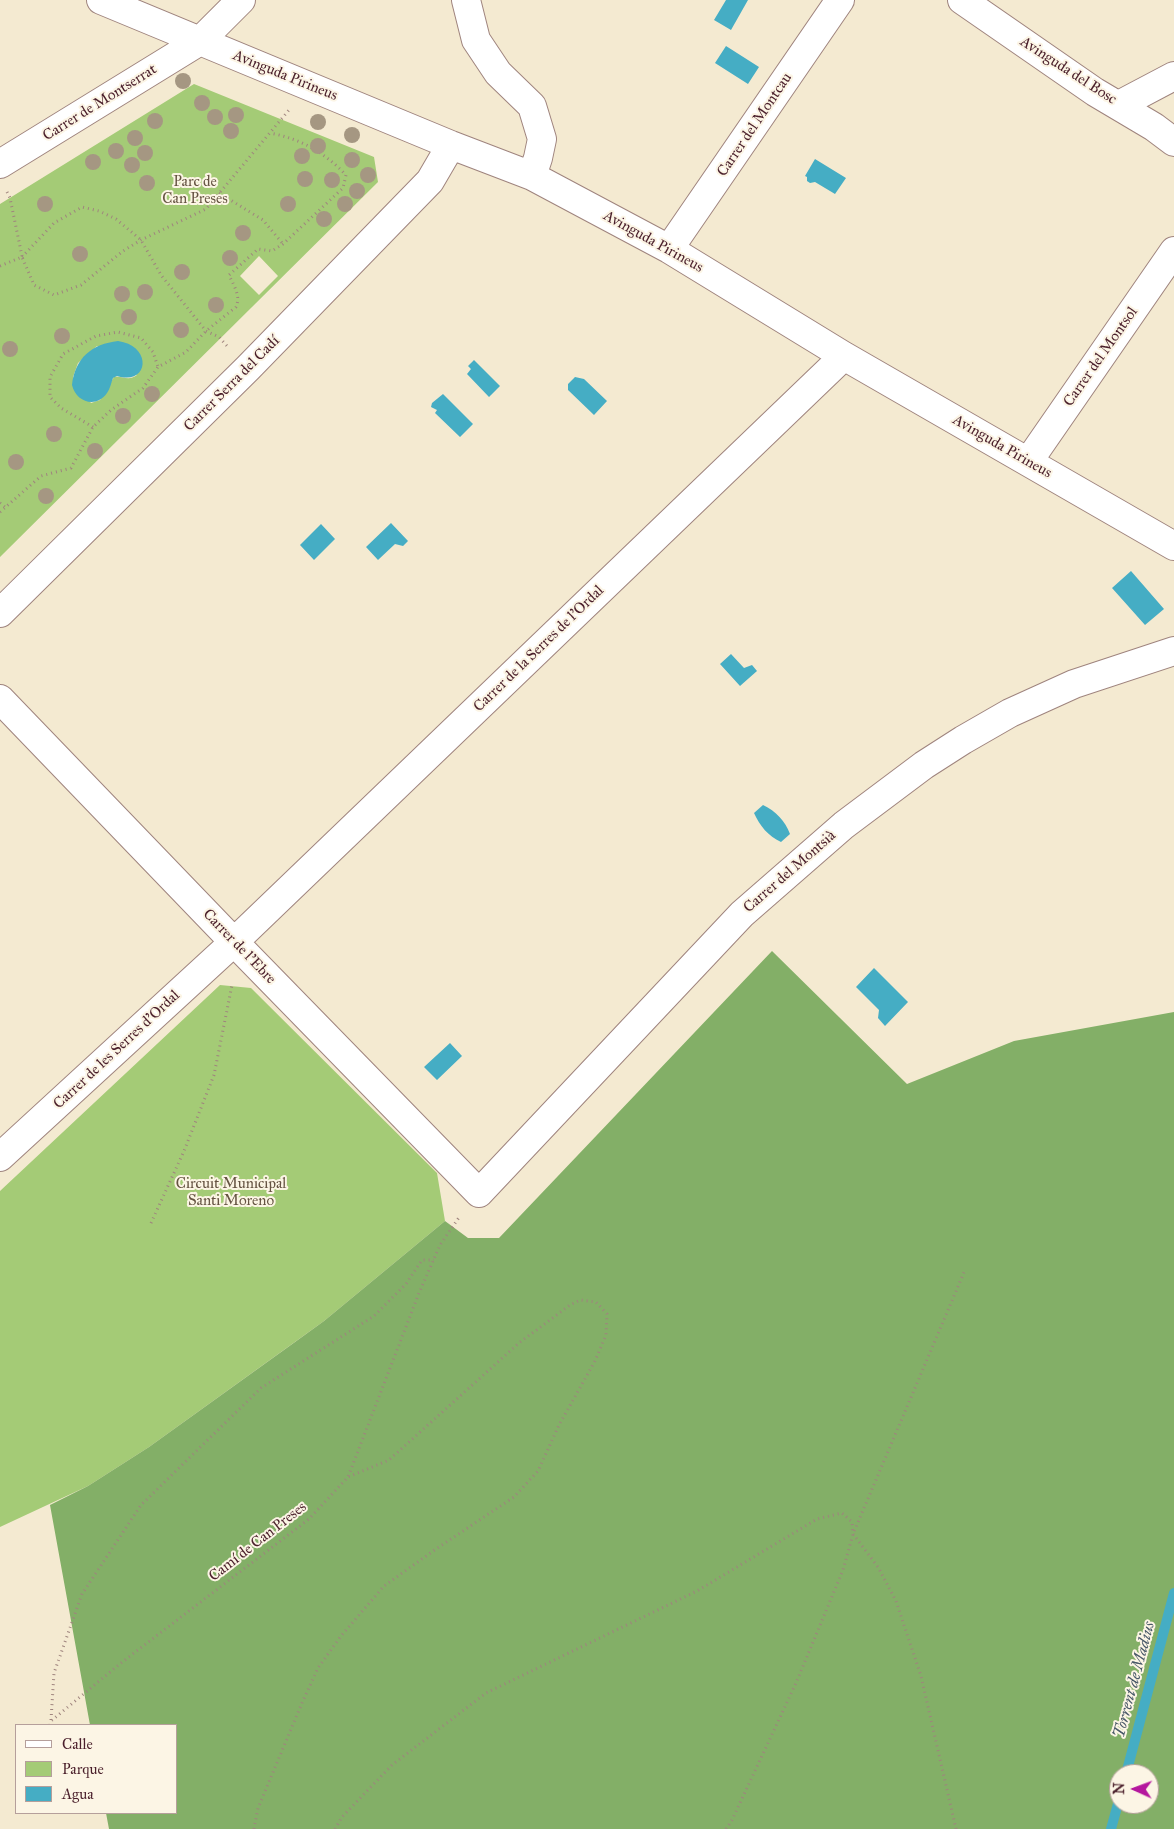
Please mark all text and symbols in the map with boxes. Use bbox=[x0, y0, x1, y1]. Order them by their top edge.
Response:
street label: Avinguda del Bosc bbox=[1016, 33, 1120, 109]
street label: Avinguda Pirineus bbox=[230, 47, 340, 105]
street label: Carrer de Montserrat bbox=[40, 61, 160, 145]
street label: Carrer del Montcau bbox=[714, 70, 796, 180]
park label: Parc de Can Preses bbox=[162, 173, 228, 208]
street label: Avinguda Pirineus bbox=[600, 207, 706, 277]
street label: Carrer del Montsol bbox=[1060, 304, 1142, 410]
street label: Carrer Serra del Cadí bbox=[180, 332, 284, 436]
street label: Avinguda Pirineus bbox=[949, 411, 1055, 483]
street label: Carrer de la Serres de l'Ordal bbox=[470, 582, 608, 716]
street label: Carrer del Montsià bbox=[740, 827, 840, 917]
street label: Carrer de l'Ebre bbox=[199, 906, 279, 988]
street label: Carrer de les Serres d'Ordal bbox=[50, 987, 184, 1113]
park label: Circuit Municipal Santi Moreno bbox=[176, 1175, 286, 1210]
street label: Camí de Can Preses bbox=[206, 1498, 310, 1586]
water label: Torrent de Madius bbox=[1110, 1620, 1160, 1740]
legend bbox=[15, 1724, 178, 1814]
text: Calle bbox=[62, 1735, 93, 1753]
text: Parque bbox=[62, 1760, 104, 1778]
north arrow bbox=[1109, 1764, 1159, 1814]
text: N bbox=[1111, 1782, 1128, 1795]
text: Agua bbox=[62, 1785, 94, 1803]

